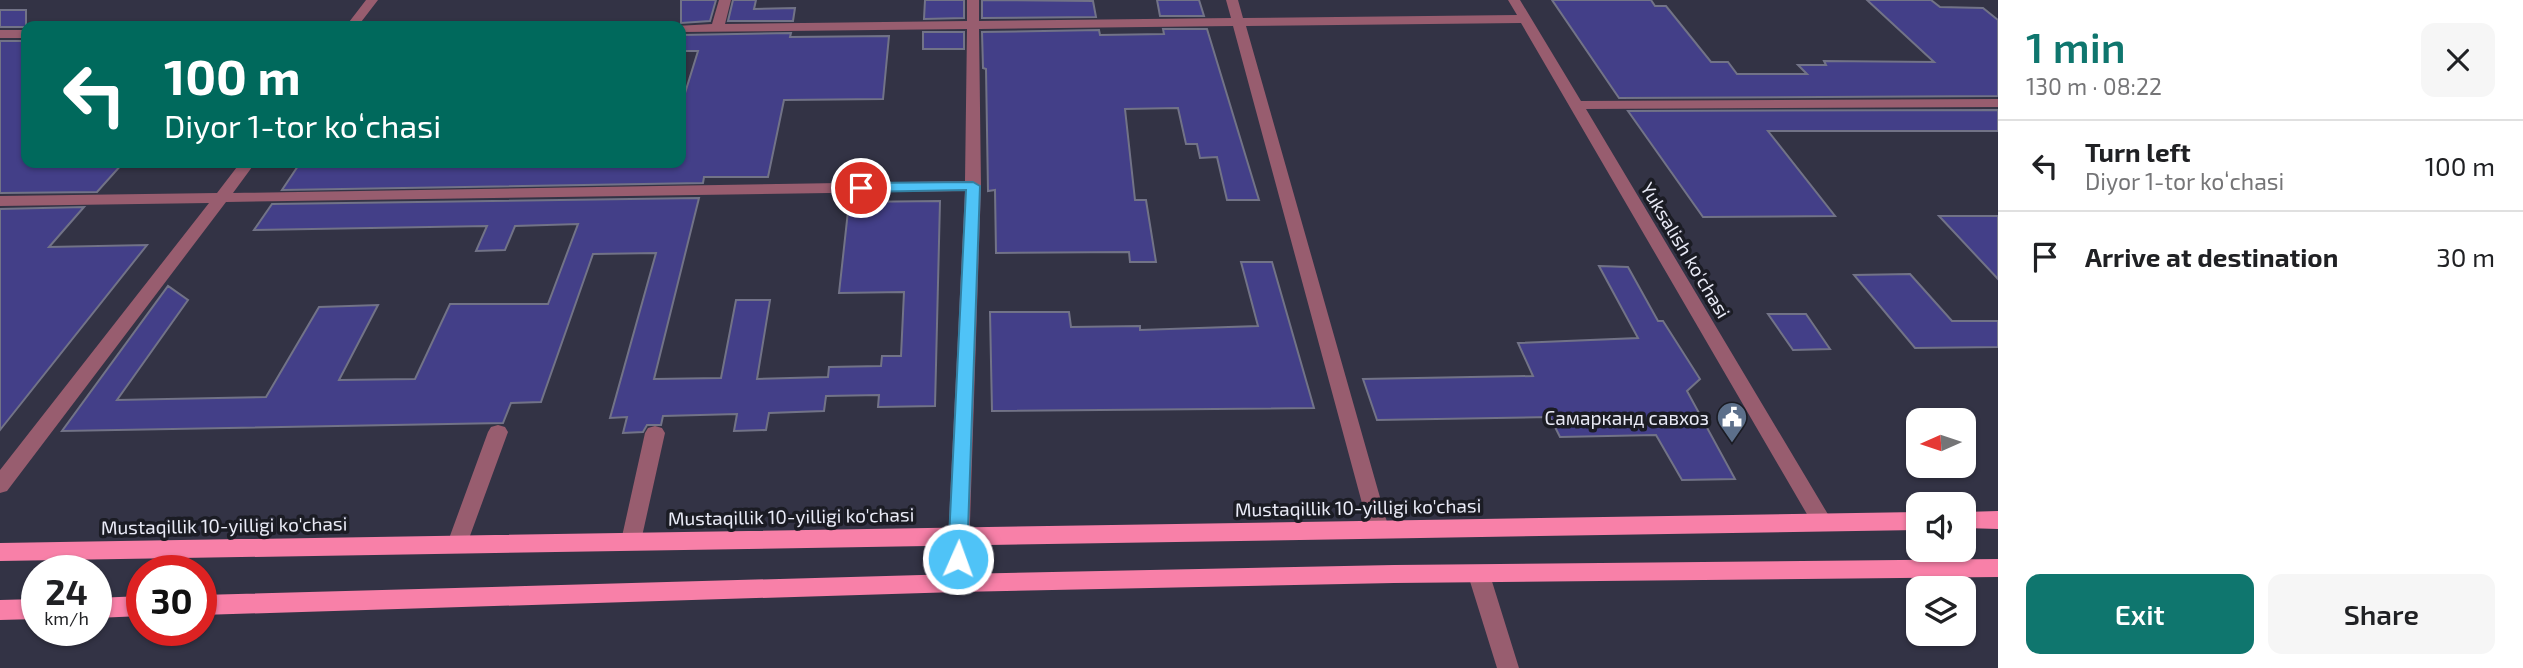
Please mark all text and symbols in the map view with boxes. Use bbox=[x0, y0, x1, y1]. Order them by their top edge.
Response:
text: 1 min bbox=[2026, 21, 2126, 71]
button: close bbox=[2421, 23, 2495, 97]
text: 100 m bbox=[164, 46, 301, 105]
icon: left bbox=[49, 49, 140, 140]
text: 130 m · 08:22 bbox=[2026, 72, 2162, 100]
text: Diyor 1-tor koʻchasi bbox=[164, 106, 441, 144]
text: Turn left bbox=[2085, 136, 2191, 167]
icon: left bbox=[2026, 147, 2064, 185]
text: 100 m bbox=[2425, 150, 2495, 181]
pin bbox=[831, 158, 891, 218]
text: Diyor 1-tor koʻchasi bbox=[2085, 167, 2284, 195]
icon: arrive bbox=[842, 169, 880, 207]
street label: Yuksalish ko'chasi bbox=[1636, 178, 1736, 322]
icon: arrive bbox=[2026, 238, 2064, 276]
text: Arrive at destination bbox=[2085, 241, 2338, 272]
text: 30 m bbox=[2436, 241, 2495, 272]
public building icon: Самарканд савхоз bbox=[1715, 400, 1749, 444]
place label: Самарканд савхоз bbox=[1544, 406, 1709, 429]
north arrow bbox=[1906, 408, 1976, 478]
map controls bbox=[1906, 408, 1976, 646]
button: sound bbox=[1906, 492, 1976, 562]
street label: Mustaqillik 10-yilligi ko'chasi bbox=[1235, 493, 1481, 521]
street label: Mustaqillik 10-yilligi ko'chasi bbox=[668, 502, 914, 530]
street label: Mustaqillik 10-yilligi ko'chasi bbox=[101, 511, 347, 539]
position arrow bbox=[921, 522, 995, 596]
speed limit sign: 30 bbox=[126, 555, 217, 646]
text: 24 bbox=[45, 570, 88, 612]
button: Exit bbox=[2026, 574, 2254, 654]
button: Share bbox=[2268, 574, 2495, 654]
button: layers bbox=[1906, 576, 1976, 646]
text: km/h bbox=[44, 607, 89, 629]

